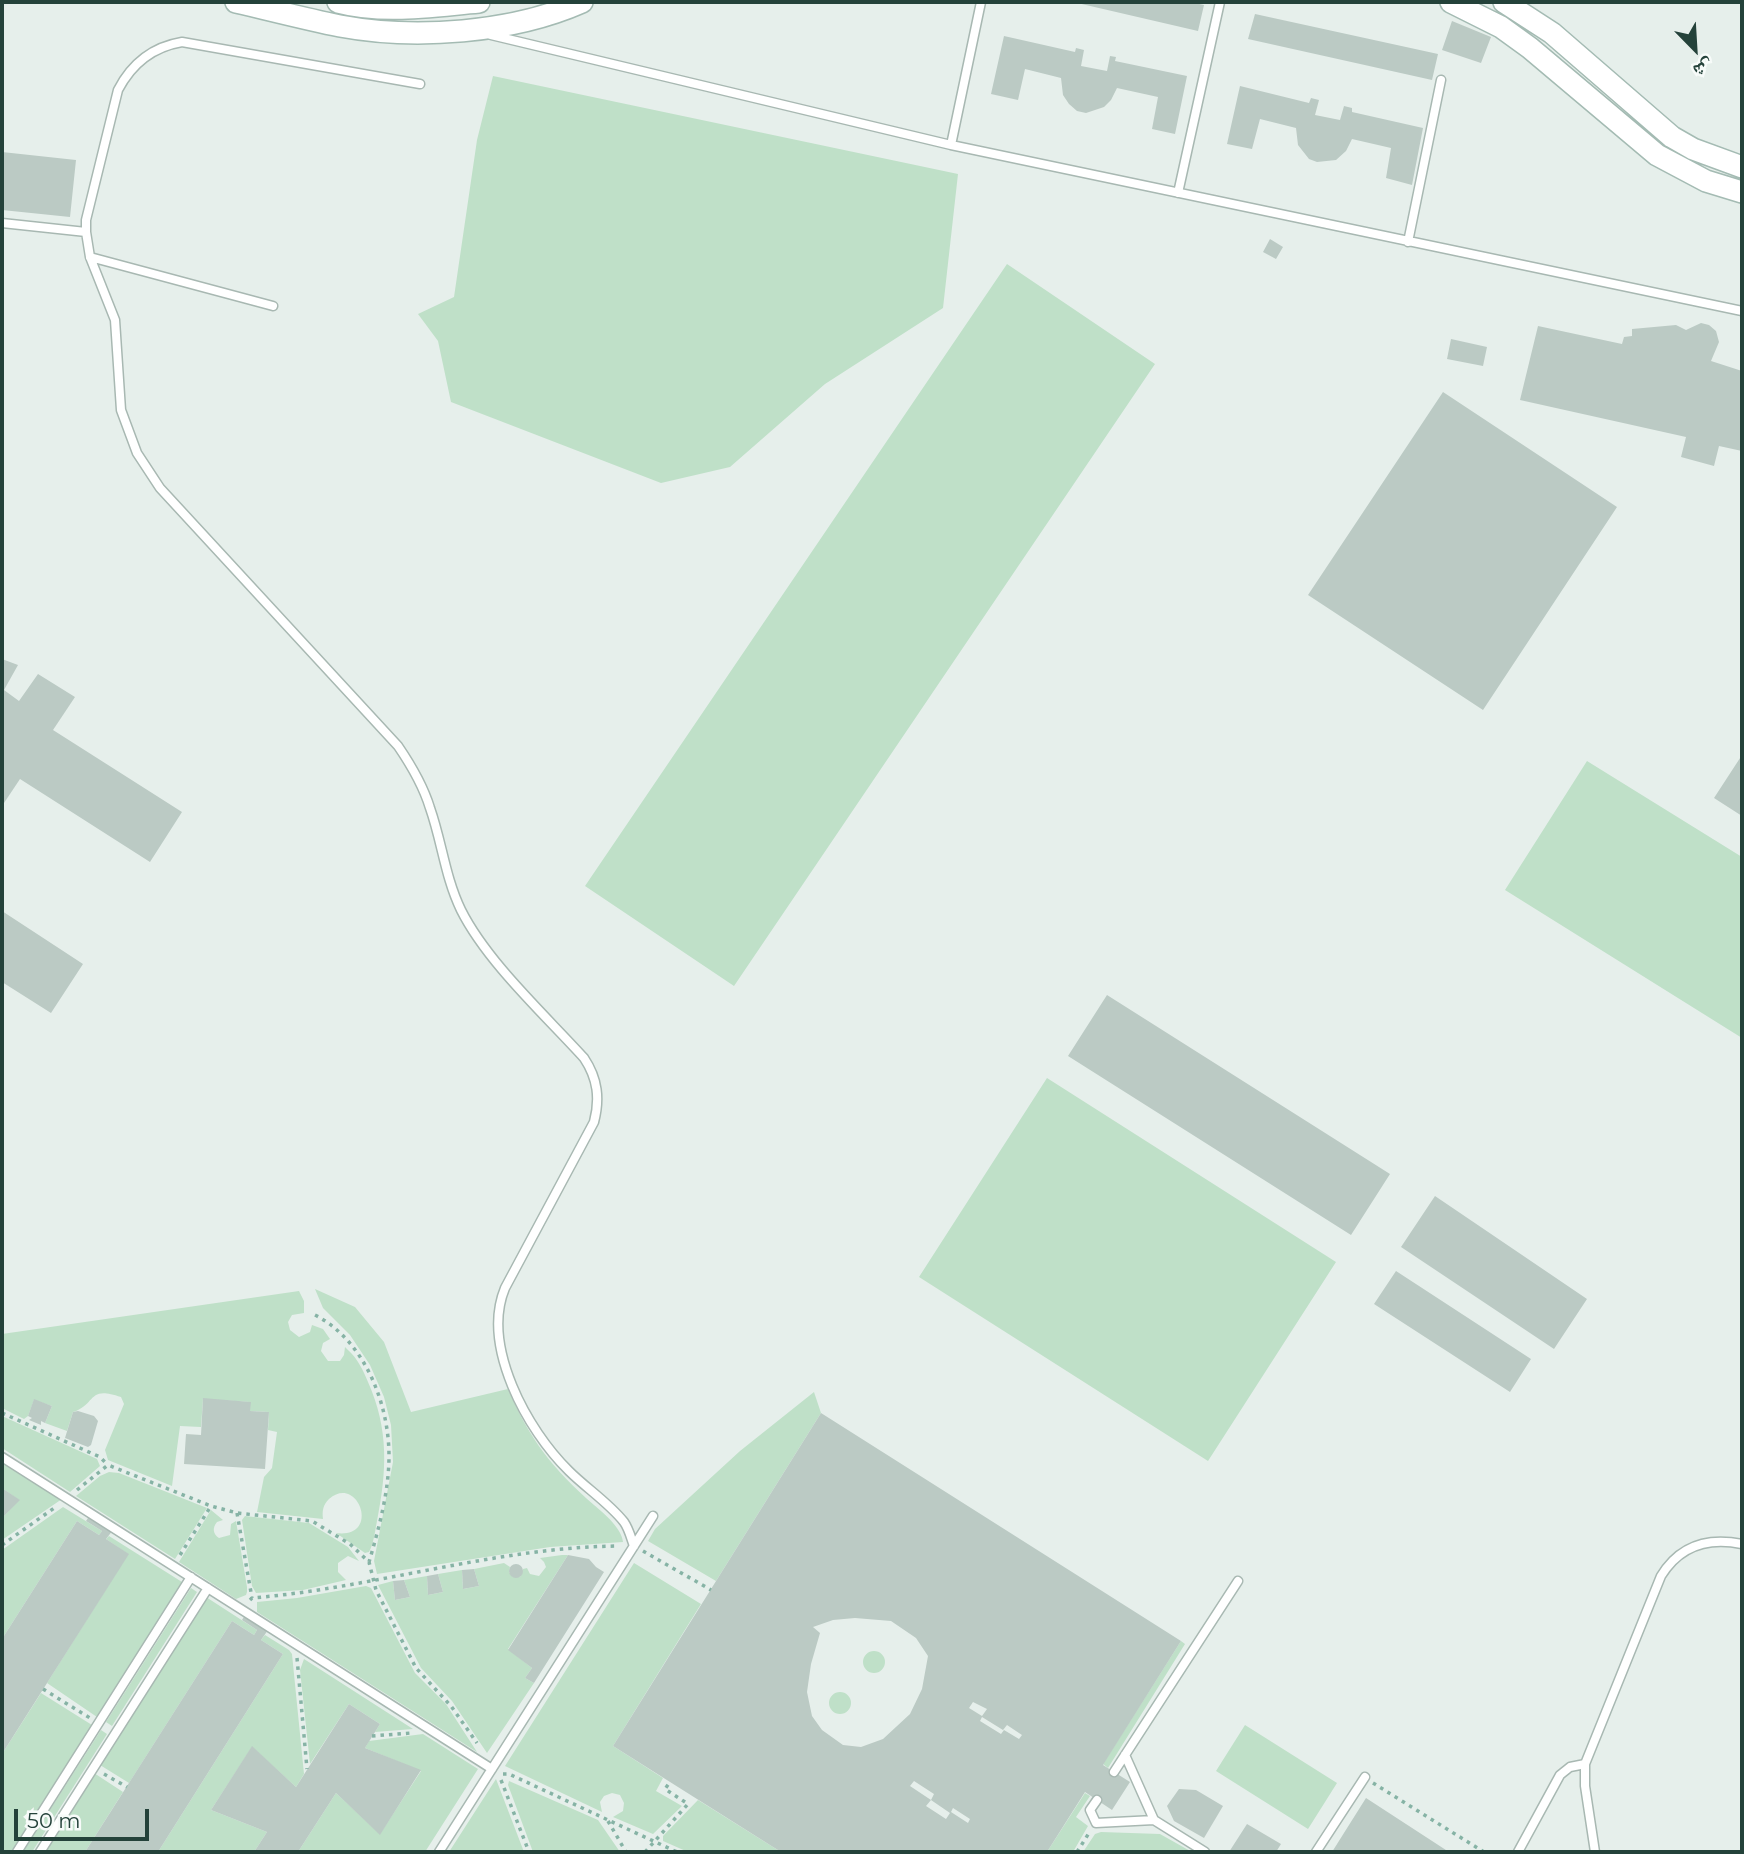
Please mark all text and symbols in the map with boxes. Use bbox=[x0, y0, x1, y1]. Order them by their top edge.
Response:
north arrow bbox=[1660, 14, 1730, 84]
text: ش bbox=[1690, 54, 1718, 83]
scale bar bbox=[18, 1794, 152, 1838]
text: 50 m bbox=[27, 1808, 81, 1833]

